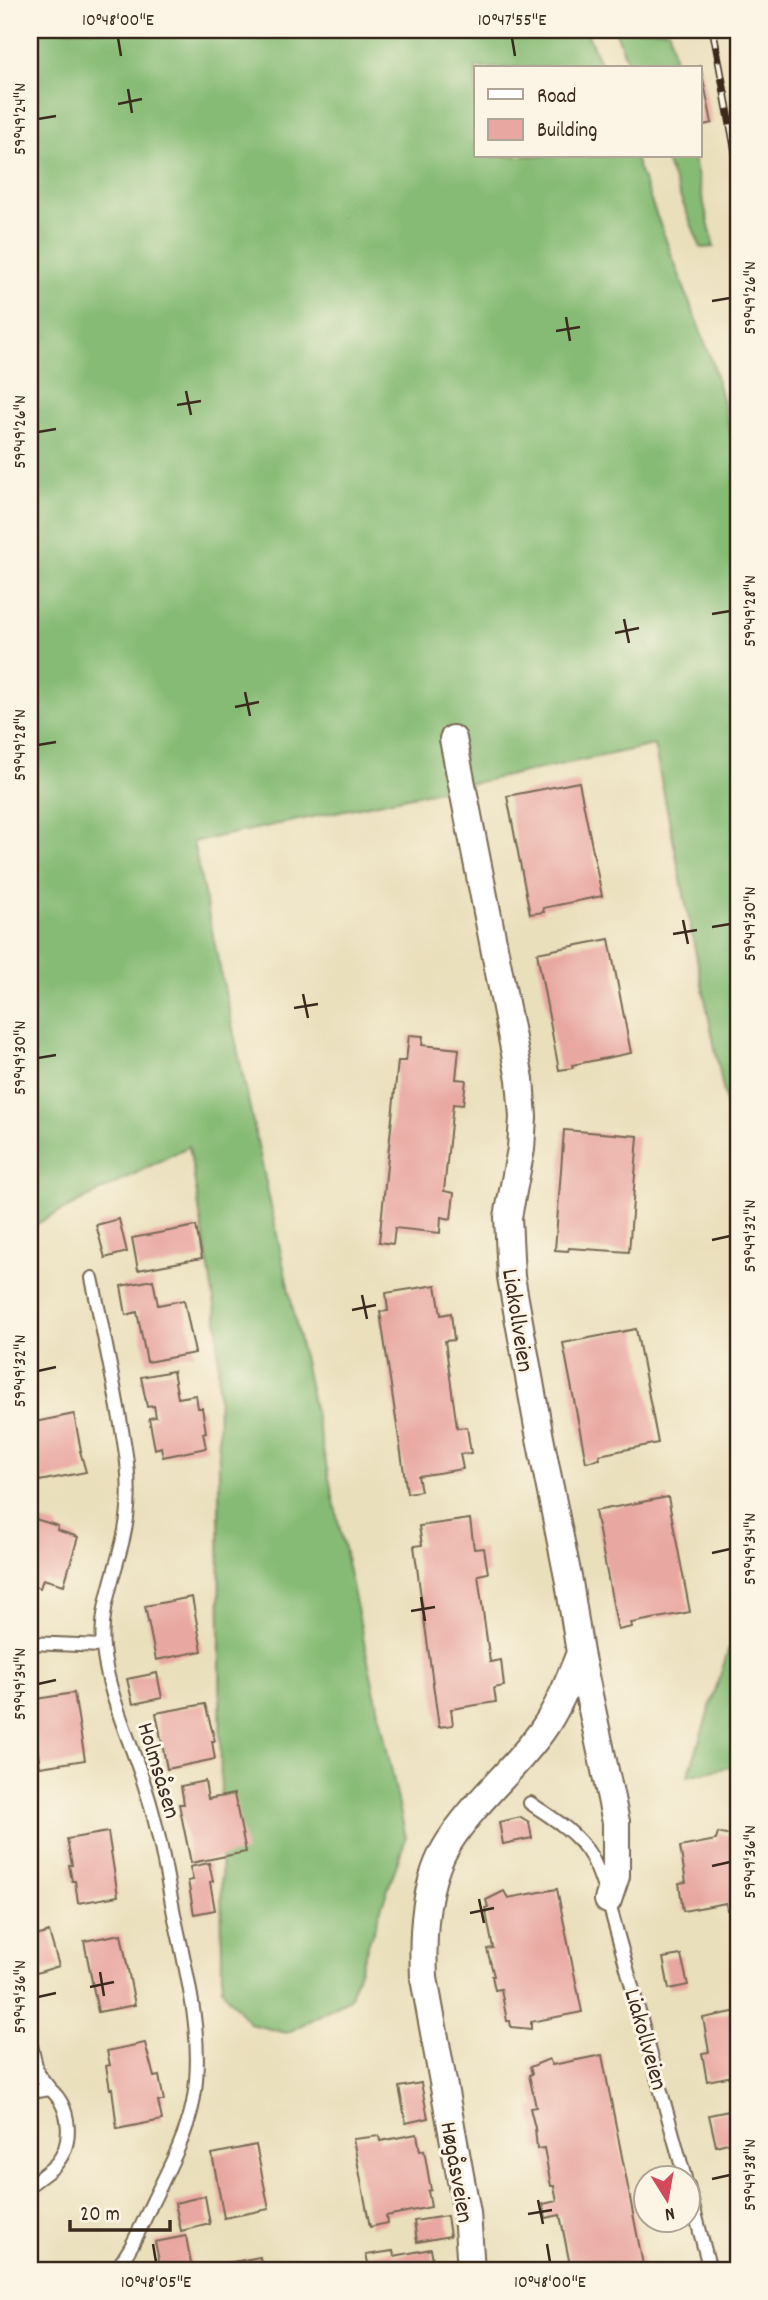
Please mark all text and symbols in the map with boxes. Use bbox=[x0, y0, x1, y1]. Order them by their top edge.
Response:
text: 10°48'00"E bbox=[82, 9, 154, 34]
text: 10°47'55"E bbox=[478, 9, 546, 34]
legend bbox=[474, 66, 702, 158]
text: 59°49'24"N bbox=[9, 83, 34, 155]
text: Road bbox=[537, 83, 576, 113]
text: Building bbox=[537, 117, 597, 147]
text: 59°49'26"N bbox=[739, 261, 764, 335]
text: 59°49'26"N bbox=[9, 395, 34, 469]
text: 59°49'28"N bbox=[739, 575, 764, 647]
text: 59°49'28"N bbox=[9, 709, 34, 781]
text: 59°49'30"N bbox=[739, 887, 764, 961]
text: 59°49'30"N bbox=[9, 1021, 34, 1095]
text: 59°49'32"N bbox=[739, 1200, 764, 1272]
street label: Liakollveien bbox=[491, 1266, 541, 1375]
text: 59°49'32"N bbox=[9, 1335, 34, 1407]
text: 59°49'34"N bbox=[739, 1513, 764, 1585]
text: 59°49'34"N bbox=[9, 1648, 34, 1720]
street label: Holmsåsen bbox=[126, 1719, 188, 1823]
text: 59°49'36"N bbox=[739, 1825, 764, 1899]
text: 59°49'36"N bbox=[9, 1960, 34, 2034]
street label: Liakollveien bbox=[613, 1985, 675, 2095]
street label: Høgåsveien bbox=[429, 2119, 481, 2226]
text: 59°49'38"N bbox=[739, 2139, 764, 2211]
north arrow bbox=[632, 2164, 702, 2234]
scale bar bbox=[70, 2188, 170, 2232]
text: N bbox=[662, 2198, 677, 2226]
text: 20 m bbox=[80, 2201, 120, 2231]
text: 10°48'05"E bbox=[121, 2271, 191, 2296]
text: 10°48'00"E bbox=[514, 2271, 586, 2296]

